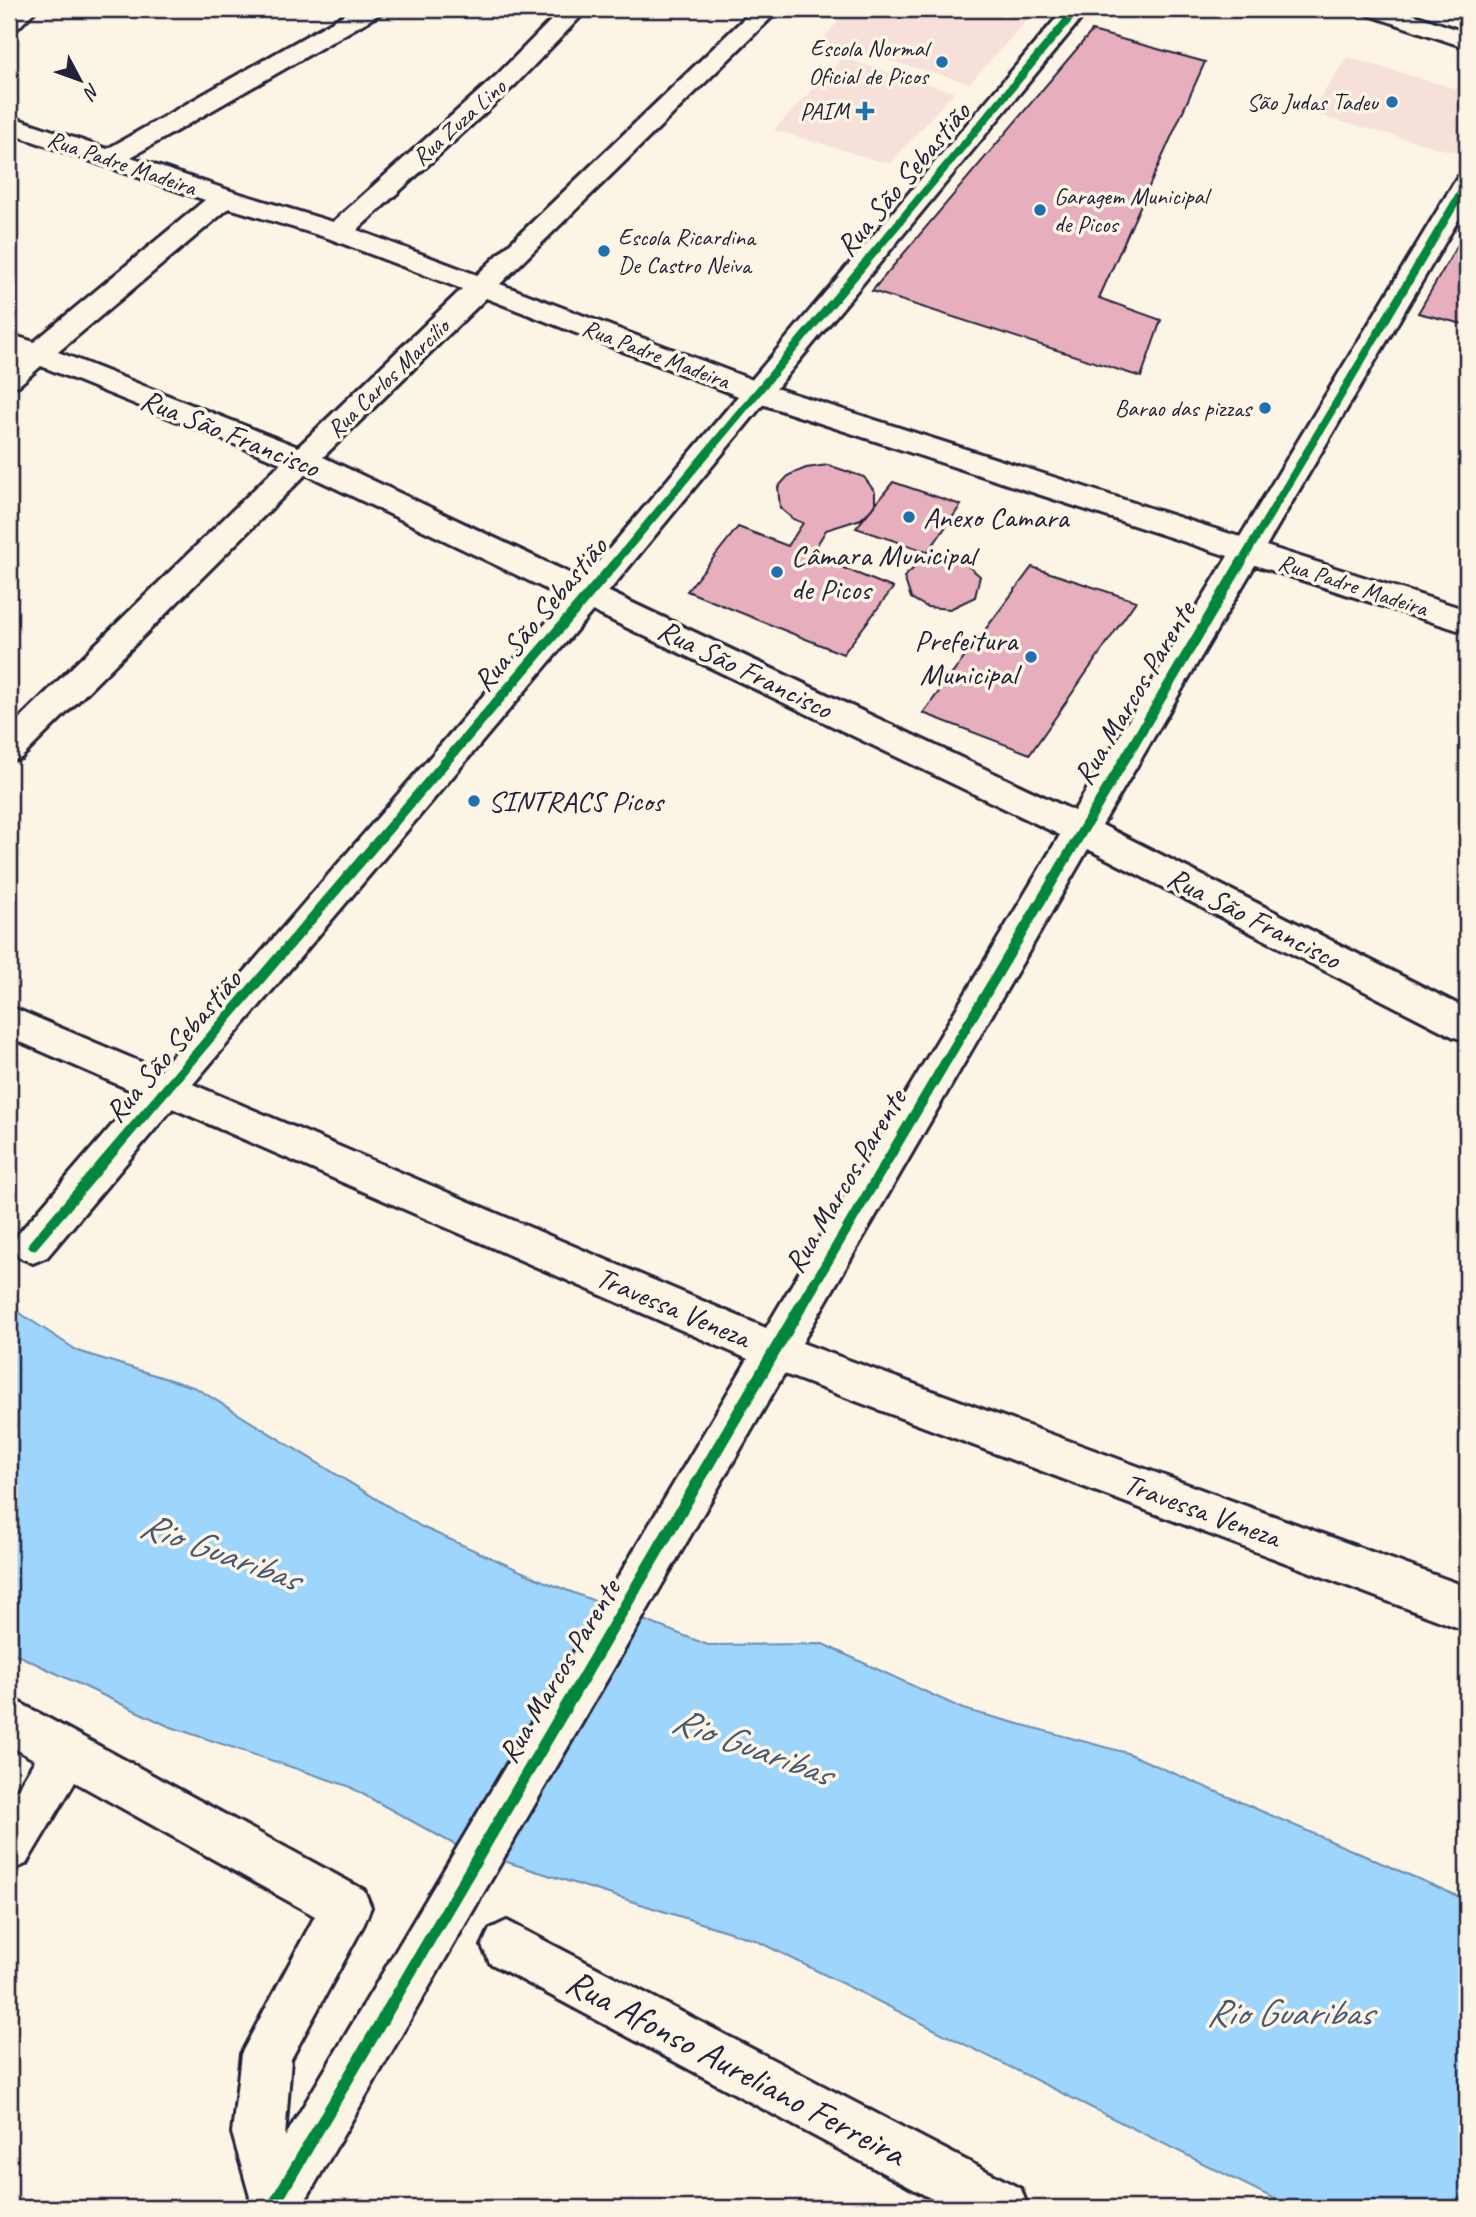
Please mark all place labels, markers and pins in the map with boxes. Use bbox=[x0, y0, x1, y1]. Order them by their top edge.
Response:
place label: Escola Normal Oficial de Picos bbox=[809, 33, 932, 91]
marker: Escola Normal Oficial de Picos bbox=[934, 54, 950, 70]
place label: São Judas Tadeu bbox=[1246, 87, 1380, 117]
marker: São Judas Tadeu bbox=[1384, 94, 1400, 110]
place label: PAIM bbox=[800, 96, 851, 126]
marker: PAIM bbox=[855, 101, 875, 121]
place label: Garagem Municipal de Picos bbox=[1054, 181, 1212, 239]
marker: Garagem Municipal de Picos bbox=[1032, 202, 1048, 218]
place label: Escola Ricardina De Castro Neiva bbox=[618, 222, 757, 280]
marker: Escola Ricardina De Castro Neiva bbox=[596, 243, 612, 259]
place label: Barao das pizzas bbox=[1115, 393, 1254, 423]
marker: Barao das pizzas bbox=[1257, 400, 1273, 416]
place label: Anexo Camara bbox=[923, 498, 1070, 536]
marker: Anexo Camara bbox=[901, 509, 917, 525]
place label: Câmara Municipal de Picos bbox=[791, 536, 980, 608]
marker: Câmara Municipal de Picos bbox=[769, 564, 785, 580]
place label: Prefeitura Municipal bbox=[915, 621, 1022, 693]
marker: Prefeitura Municipal bbox=[1023, 649, 1039, 665]
place label: SINTRACS Picos bbox=[488, 782, 666, 820]
marker: SINTRACS Picos bbox=[466, 793, 482, 809]

